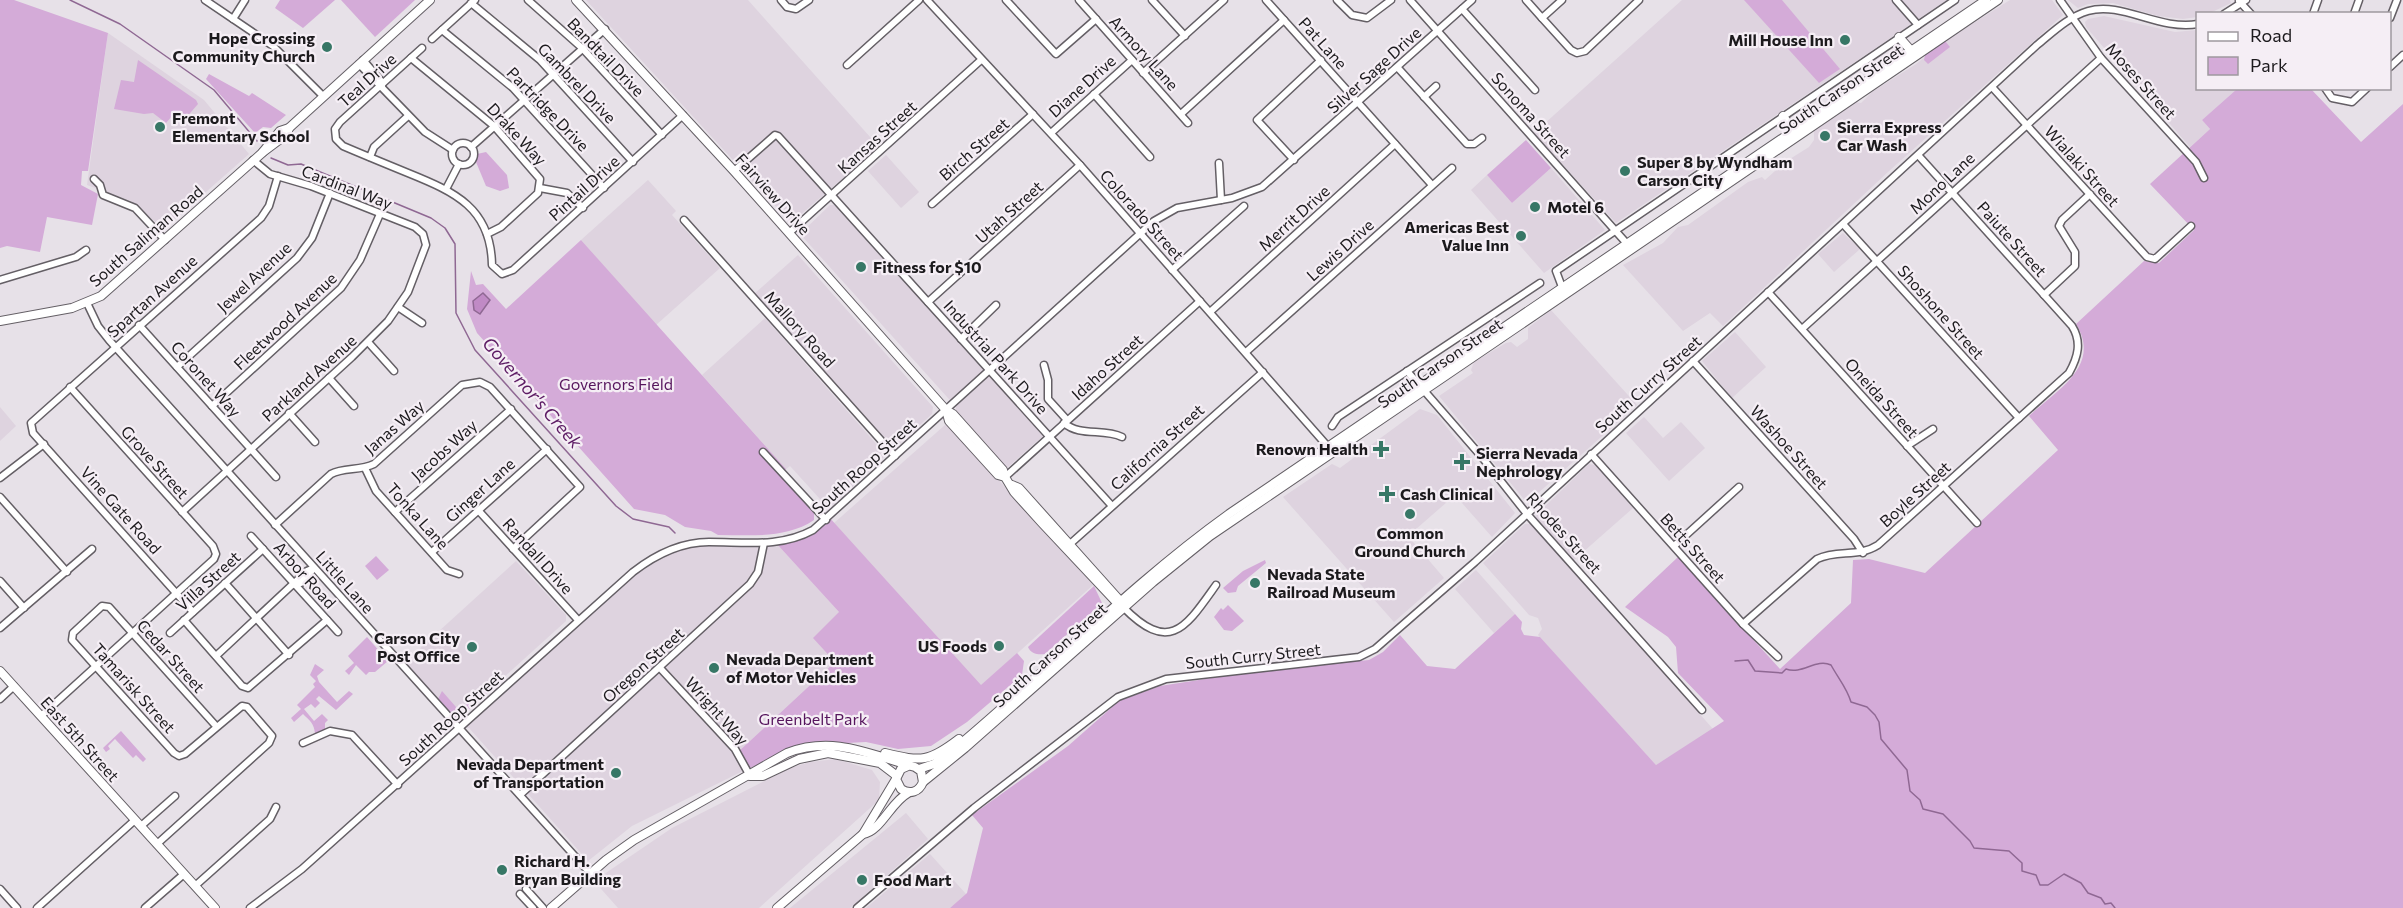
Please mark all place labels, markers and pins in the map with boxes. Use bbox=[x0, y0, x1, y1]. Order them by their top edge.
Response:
place label: Hope Crossing Community Church bbox=[172, 28, 315, 65]
place label: Mill House Inn bbox=[1728, 30, 1833, 49]
marker: Mill House Inn bbox=[1838, 33, 1852, 47]
marker: Hope Crossing Community Church bbox=[320, 40, 334, 54]
place label: Fremont Elementary School bbox=[172, 108, 310, 145]
place label: Sierra Express Car Wash bbox=[1837, 117, 1942, 154]
marker: Fremont Elementary School bbox=[153, 120, 167, 134]
marker: Sierra Express Car Wash bbox=[1818, 129, 1832, 143]
place label: Super 8 by Wyndham Carson City bbox=[1637, 152, 1793, 189]
marker: Super 8 by Wyndham Carson City bbox=[1618, 164, 1632, 178]
place label: Motel 6 bbox=[1547, 197, 1604, 216]
marker: Motel 6 bbox=[1528, 200, 1542, 214]
place label: Americas Best Value Inn bbox=[1404, 217, 1509, 254]
marker: Americas Best Value Inn bbox=[1514, 229, 1528, 243]
place label: Fitness for $10 bbox=[873, 257, 982, 276]
marker: Fitness for $10 bbox=[854, 260, 868, 274]
place label: Renown Health bbox=[1256, 439, 1368, 458]
marker: Renown Health bbox=[1372, 440, 1390, 458]
place label: Sierra Nevada Nephrology bbox=[1476, 443, 1578, 480]
marker: Sierra Nevada Nephrology bbox=[1453, 453, 1471, 471]
place label: Cash Clinical bbox=[1400, 484, 1493, 503]
marker: Cash Clinical bbox=[1378, 485, 1396, 503]
marker: Common Ground Church bbox=[1403, 507, 1417, 521]
place label: Common Ground Church bbox=[1354, 523, 1466, 560]
place label: Nevada State Railroad Museum bbox=[1267, 564, 1395, 601]
marker: Nevada State Railroad Museum bbox=[1248, 576, 1262, 590]
place label: Carson City Post Office bbox=[374, 628, 460, 665]
place label: US Foods bbox=[918, 636, 987, 655]
marker: US Foods bbox=[992, 639, 1006, 653]
marker: Carson City Post Office bbox=[465, 640, 479, 654]
place label: Nevada Department of Motor Vehicles bbox=[726, 649, 874, 686]
marker: Nevada Department of Motor Vehicles bbox=[707, 661, 721, 675]
place label: Nevada Department of Transportation bbox=[456, 754, 604, 791]
marker: Nevada Department of Transportation bbox=[609, 766, 623, 780]
place label: Richard H. Bryan Building bbox=[514, 851, 621, 888]
marker: Richard H. Bryan Building bbox=[495, 863, 509, 877]
place label: Food Mart bbox=[874, 870, 952, 889]
marker: Food Mart bbox=[855, 873, 869, 887]

